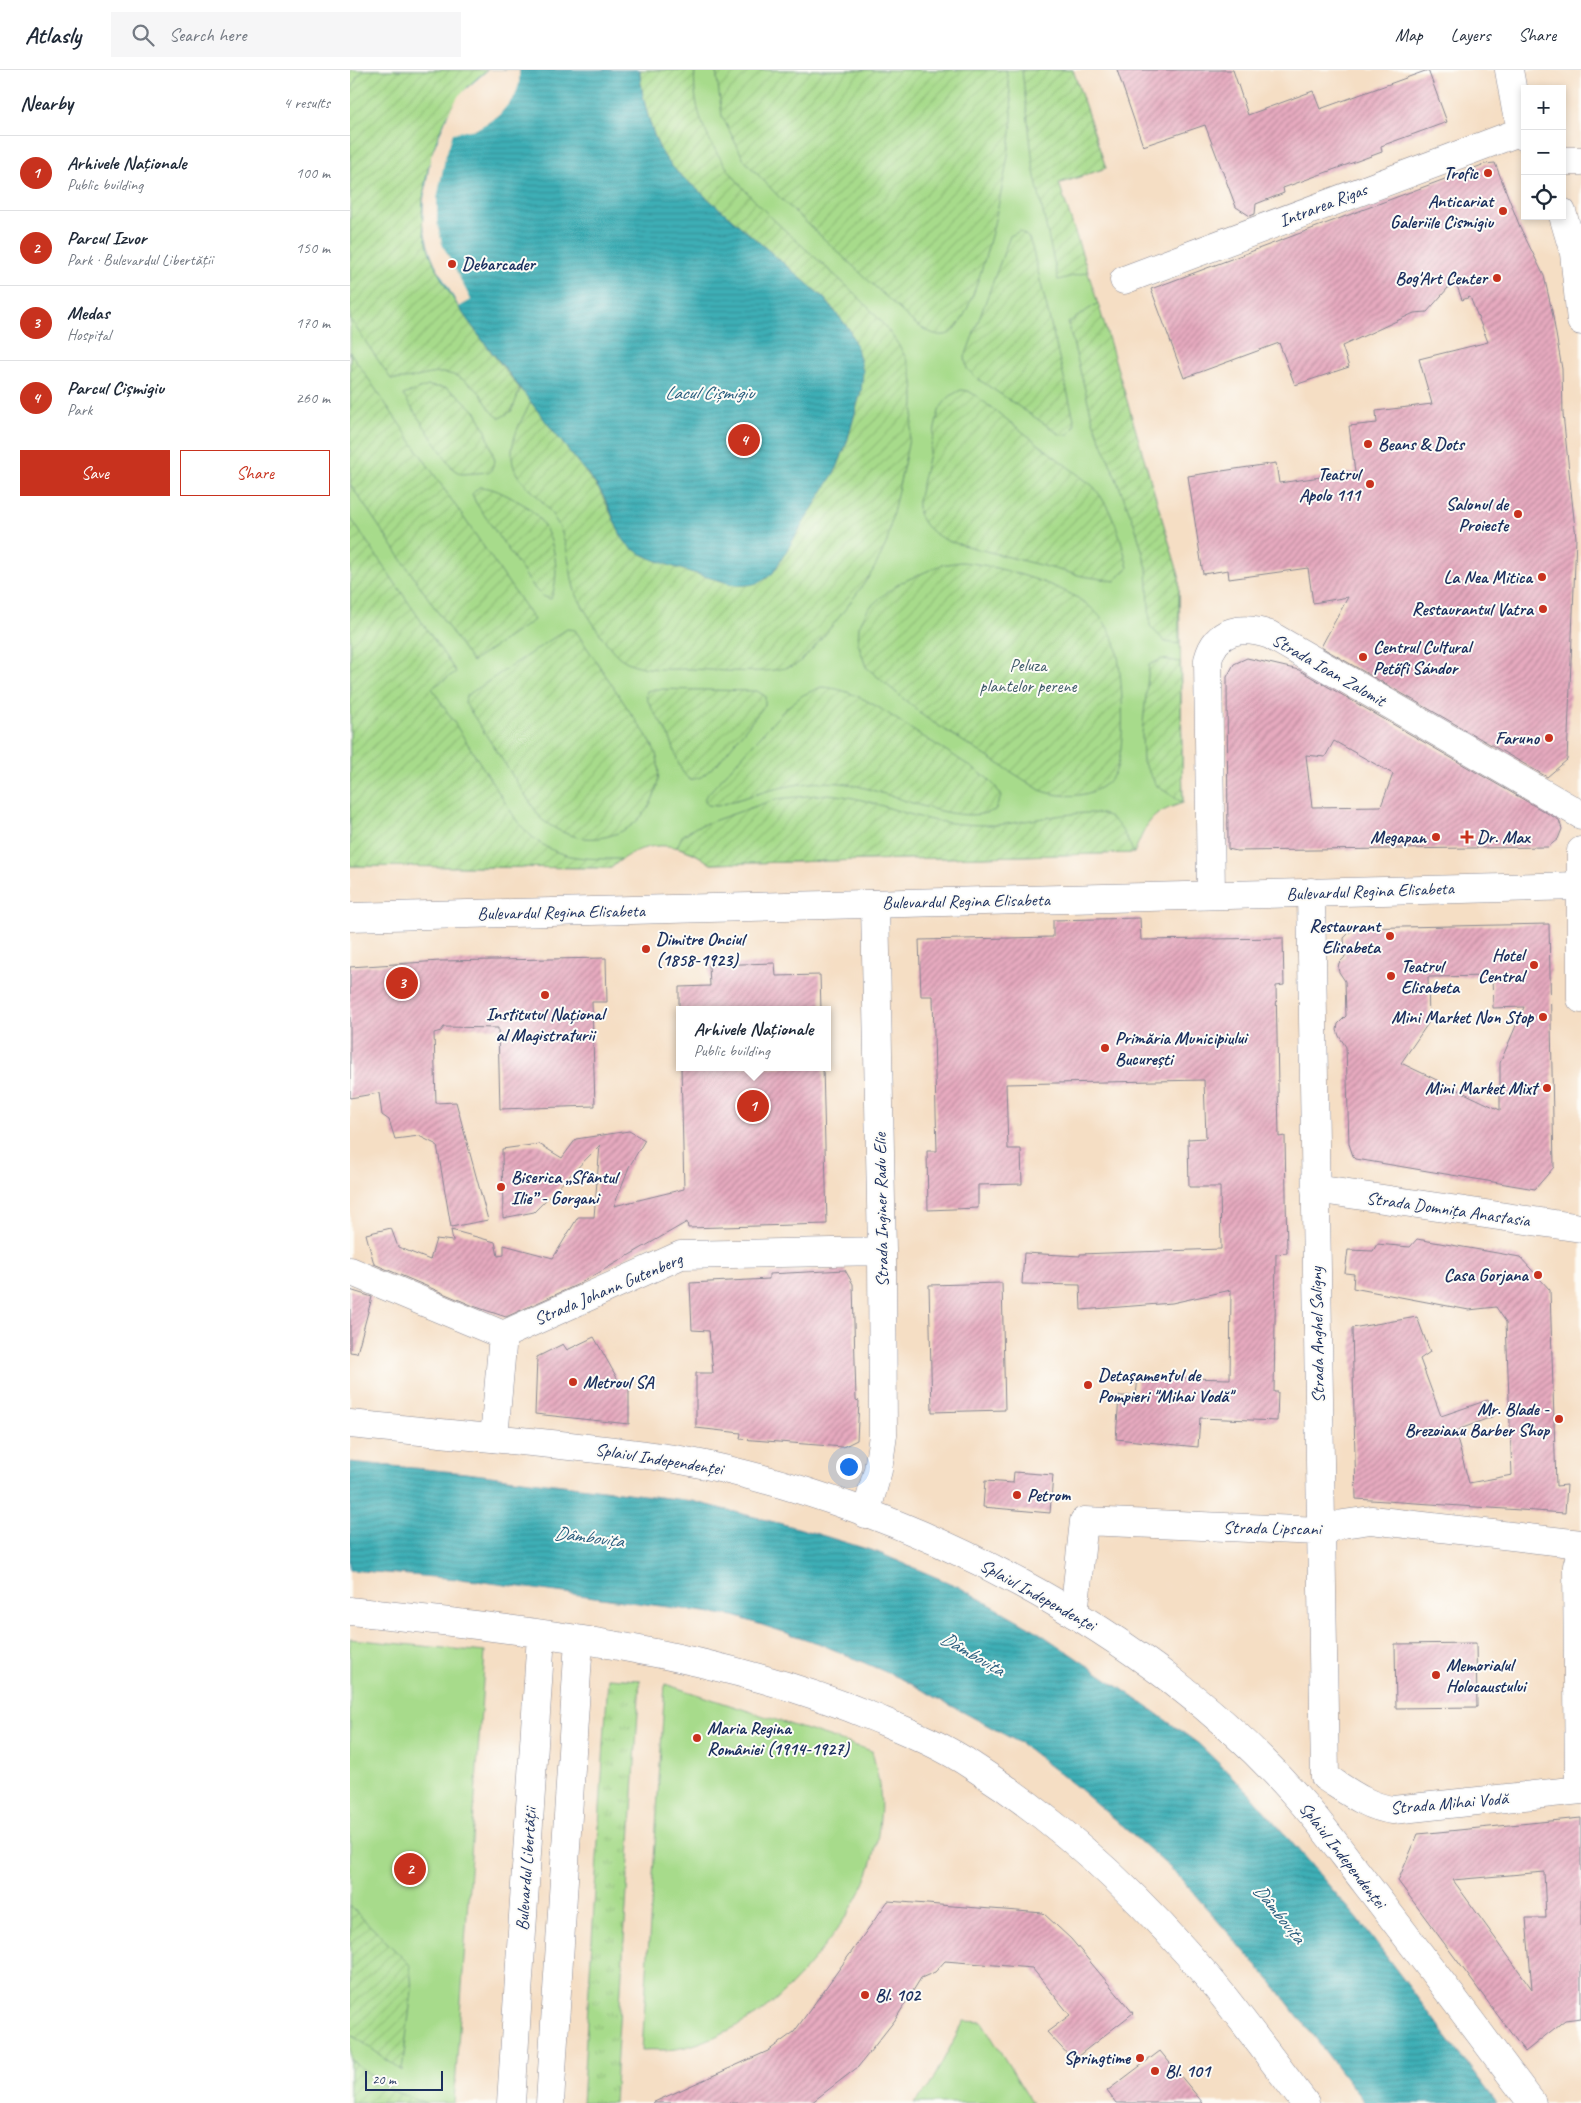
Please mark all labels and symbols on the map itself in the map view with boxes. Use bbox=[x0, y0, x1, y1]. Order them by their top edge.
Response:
place label: Trofic bbox=[1443, 162, 1480, 184]
marker: Trofic bbox=[1482, 167, 1494, 179]
street label: Intrarea Rigas bbox=[1276, 178, 1372, 232]
place label: Anticariat Galeriile Cismigiu bbox=[1390, 190, 1495, 233]
marker: Anticariat Galeriile Cismigiu bbox=[1497, 205, 1509, 217]
place label: Debarcader bbox=[462, 253, 537, 275]
marker: Debarcader bbox=[446, 258, 458, 270]
place label: Bog'Art Center bbox=[1395, 267, 1490, 289]
marker: Bog'Art Center bbox=[1491, 272, 1503, 284]
water label: Lacul Cișmigiu bbox=[665, 381, 756, 405]
pin: 4 bbox=[728, 421, 760, 459]
place label: Beans & Dots bbox=[1378, 433, 1465, 455]
marker: Beans & Dots bbox=[1362, 438, 1374, 450]
place label: Teatrul Apolo 111 bbox=[1299, 463, 1364, 506]
marker: Teatrul Apolo 111 bbox=[1364, 478, 1376, 490]
place label: Salonul de Proiecte bbox=[1446, 493, 1510, 536]
marker: Salonul de Proiecte bbox=[1512, 508, 1524, 520]
place label: La Nea Mitica bbox=[1444, 566, 1533, 588]
marker: La Nea Mitica bbox=[1536, 571, 1548, 583]
place label: Restaurantul Vatra bbox=[1412, 598, 1535, 620]
marker: Restaurantul Vatra bbox=[1537, 603, 1549, 615]
street label: Strada Ioan Zalomit bbox=[1268, 629, 1391, 712]
place label: Centrul Cultural Petőfi Sándor bbox=[1373, 636, 1474, 679]
marker: Centrul Cultural Petőfi Sándor bbox=[1357, 651, 1369, 663]
park label: Peluza plantelor perene bbox=[980, 654, 1078, 697]
place label: Faruno bbox=[1495, 727, 1540, 749]
marker: Faruno bbox=[1543, 732, 1555, 744]
place label: Megapan bbox=[1370, 826, 1428, 848]
place label: Dr. Max bbox=[1477, 826, 1531, 848]
marker: Megapan bbox=[1430, 831, 1442, 843]
marker: Dr. Max bbox=[1461, 831, 1473, 843]
street label: Bulevardul Regina Elisabeta bbox=[1286, 877, 1456, 905]
street label: Bulevardul Regina Elisabeta bbox=[882, 889, 1052, 913]
street label: Bulevardul Regina Elisabeta bbox=[477, 900, 647, 924]
place label: Restaurant Elisabeta bbox=[1309, 915, 1382, 958]
place label: Dimitre Onciul (1858-1923) bbox=[656, 928, 748, 971]
marker: Restaurant Elisabeta bbox=[1384, 930, 1396, 942]
marker: Dimitre Onciul (1858-1923) bbox=[640, 943, 652, 955]
place label: Hotel Central bbox=[1478, 944, 1528, 987]
place label: Teatrul Elisabeta bbox=[1401, 955, 1461, 998]
marker: Hotel Central bbox=[1528, 959, 1540, 971]
pin: 3 bbox=[386, 964, 418, 1002]
marker: Teatrul Elisabeta bbox=[1385, 970, 1397, 982]
marker: Institutul Național al Magistraturii bbox=[539, 989, 551, 1001]
place label: Institutul Național al Magistraturii bbox=[486, 1003, 608, 1046]
place label: Mini Market Non Stop bbox=[1391, 1006, 1534, 1028]
marker: Mini Market Non Stop bbox=[1537, 1011, 1549, 1023]
place label: Primăria Municipiului București bbox=[1115, 1027, 1249, 1070]
marker: Primăria Municipiului București bbox=[1099, 1042, 1111, 1054]
place label: Mini Market Mixt bbox=[1425, 1077, 1540, 1099]
marker: Mini Market Mixt bbox=[1541, 1082, 1553, 1094]
pin: 1 bbox=[737, 1087, 769, 1125]
street label: Strada Inginer Radu Elie bbox=[869, 1132, 893, 1287]
place label: Biserica „Sfântul Ilie” - Gorgani bbox=[511, 1166, 621, 1209]
marker: Biserica „Sfântul Ilie” - Gorgani bbox=[495, 1181, 507, 1193]
street label: Strada Domnița Anastasia bbox=[1365, 1187, 1533, 1232]
street label: Strada Johann Gutenberg bbox=[531, 1247, 687, 1330]
place label: Casa Gorjana bbox=[1444, 1264, 1530, 1286]
street label: Strada Anghel Saligny bbox=[1305, 1265, 1329, 1403]
marker: Casa Gorjana bbox=[1532, 1269, 1544, 1281]
place label: Detașamentul de Pompieri "Mihai Vodă" bbox=[1098, 1364, 1236, 1407]
place label: Metroul SA bbox=[583, 1371, 655, 1393]
marker: Metroul SA bbox=[567, 1376, 579, 1388]
marker: Detașamentul de Pompieri "Mihai Vodă" bbox=[1082, 1379, 1094, 1391]
place label: Mr. Blade - Brezoianu Barber Shop bbox=[1405, 1398, 1550, 1441]
marker: Mr. Blade - Brezoianu Barber Shop bbox=[1553, 1413, 1565, 1425]
street label: Splaiul Independenței bbox=[594, 1438, 727, 1480]
your location bbox=[836, 1454, 862, 1480]
place label: Petrom bbox=[1027, 1484, 1071, 1506]
marker: Petrom bbox=[1011, 1489, 1023, 1501]
street label: Strada Lipscani bbox=[1223, 1516, 1324, 1540]
water label: Dâmbovița bbox=[553, 1521, 626, 1553]
street label: Splaiul Independenței bbox=[976, 1554, 1102, 1637]
water label: Dâmbovița bbox=[936, 1626, 1010, 1682]
place label: Memorialul Holocaustului bbox=[1446, 1654, 1528, 1697]
marker: Memorialul Holocaustului bbox=[1430, 1669, 1442, 1681]
place label: Maria Regina României (1914-1927) bbox=[707, 1717, 850, 1760]
marker: Maria Regina României (1914-1927) bbox=[691, 1732, 703, 1744]
street label: Strada Mihai Vodă bbox=[1389, 1787, 1511, 1819]
street label: Splaiul Independenței bbox=[1295, 1797, 1393, 1915]
street label: Bulevardul Libertății bbox=[511, 1804, 541, 1931]
pin: 2 bbox=[394, 1850, 426, 1888]
water label: Dâmbovița bbox=[1248, 1879, 1311, 1949]
place label: Bl. 102 bbox=[875, 1984, 922, 2006]
marker: Bl. 102 bbox=[859, 1989, 871, 2001]
place label: Springtime bbox=[1064, 2047, 1132, 2069]
marker: Springtime bbox=[1134, 2052, 1146, 2064]
place label: Bl. 101 bbox=[1165, 2060, 1212, 2082]
marker: Bl. 101 bbox=[1149, 2065, 1161, 2077]
scale bar bbox=[365, 2068, 442, 2091]

